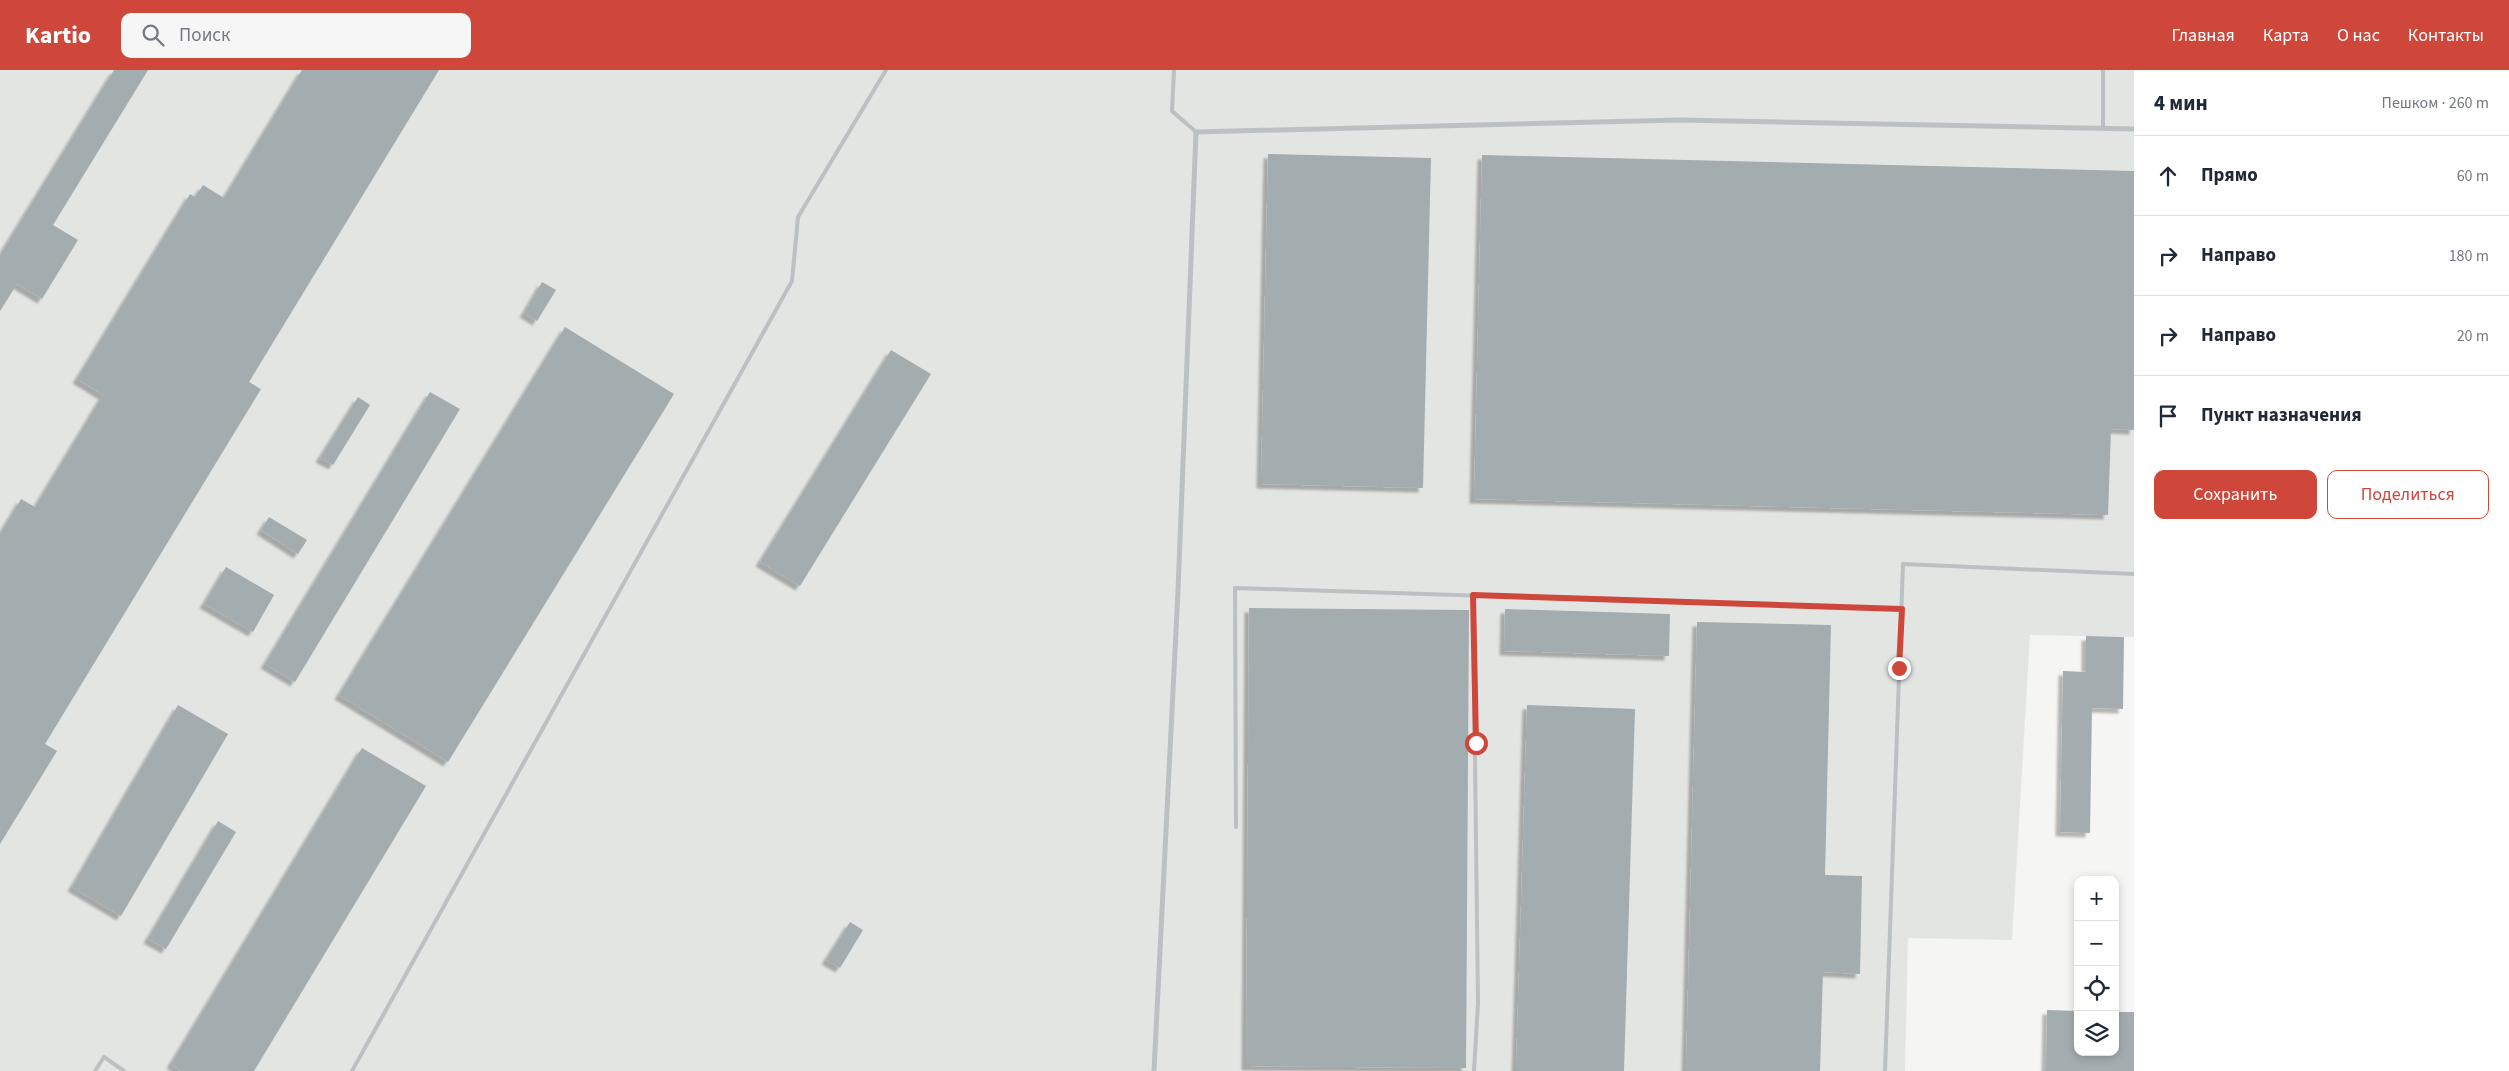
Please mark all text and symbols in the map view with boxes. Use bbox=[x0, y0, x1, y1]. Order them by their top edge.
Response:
search box bbox=[121, 13, 471, 58]
text: Kartio bbox=[25, 18, 91, 53]
icon: search bbox=[139, 21, 167, 49]
text: Поиск bbox=[179, 22, 230, 49]
text: Главная bbox=[2172, 23, 2235, 48]
text: Карта bbox=[2263, 23, 2309, 48]
text: О нас bbox=[2337, 23, 2380, 48]
text: Контакты bbox=[2408, 23, 2484, 48]
text: 4 мин bbox=[2154, 88, 2208, 118]
text: Пешком · 260 m bbox=[2382, 92, 2489, 114]
icon: ahead bbox=[2154, 162, 2182, 190]
text: Прямо bbox=[2201, 162, 2258, 189]
text: 60 m bbox=[2457, 165, 2489, 187]
icon: right bbox=[2154, 242, 2182, 270]
text: Направо bbox=[2201, 242, 2276, 269]
text: 180 m bbox=[2449, 245, 2489, 267]
icon: right bbox=[2154, 322, 2182, 350]
text: Направо bbox=[2201, 322, 2276, 349]
text: 20 m bbox=[2457, 325, 2489, 347]
icon: arrive bbox=[2154, 402, 2182, 430]
text: Пункт назначения bbox=[2201, 402, 2362, 429]
button: Сохранить bbox=[2154, 470, 2317, 519]
button: Поделиться bbox=[2327, 470, 2489, 519]
route end bbox=[1888, 657, 1911, 680]
route start bbox=[1465, 732, 1488, 755]
map controls bbox=[2074, 876, 2119, 1056]
button: + bbox=[2074, 876, 2119, 921]
button: − bbox=[2074, 921, 2119, 966]
button: locate bbox=[2074, 966, 2119, 1011]
button: layers bbox=[2074, 1011, 2119, 1056]

